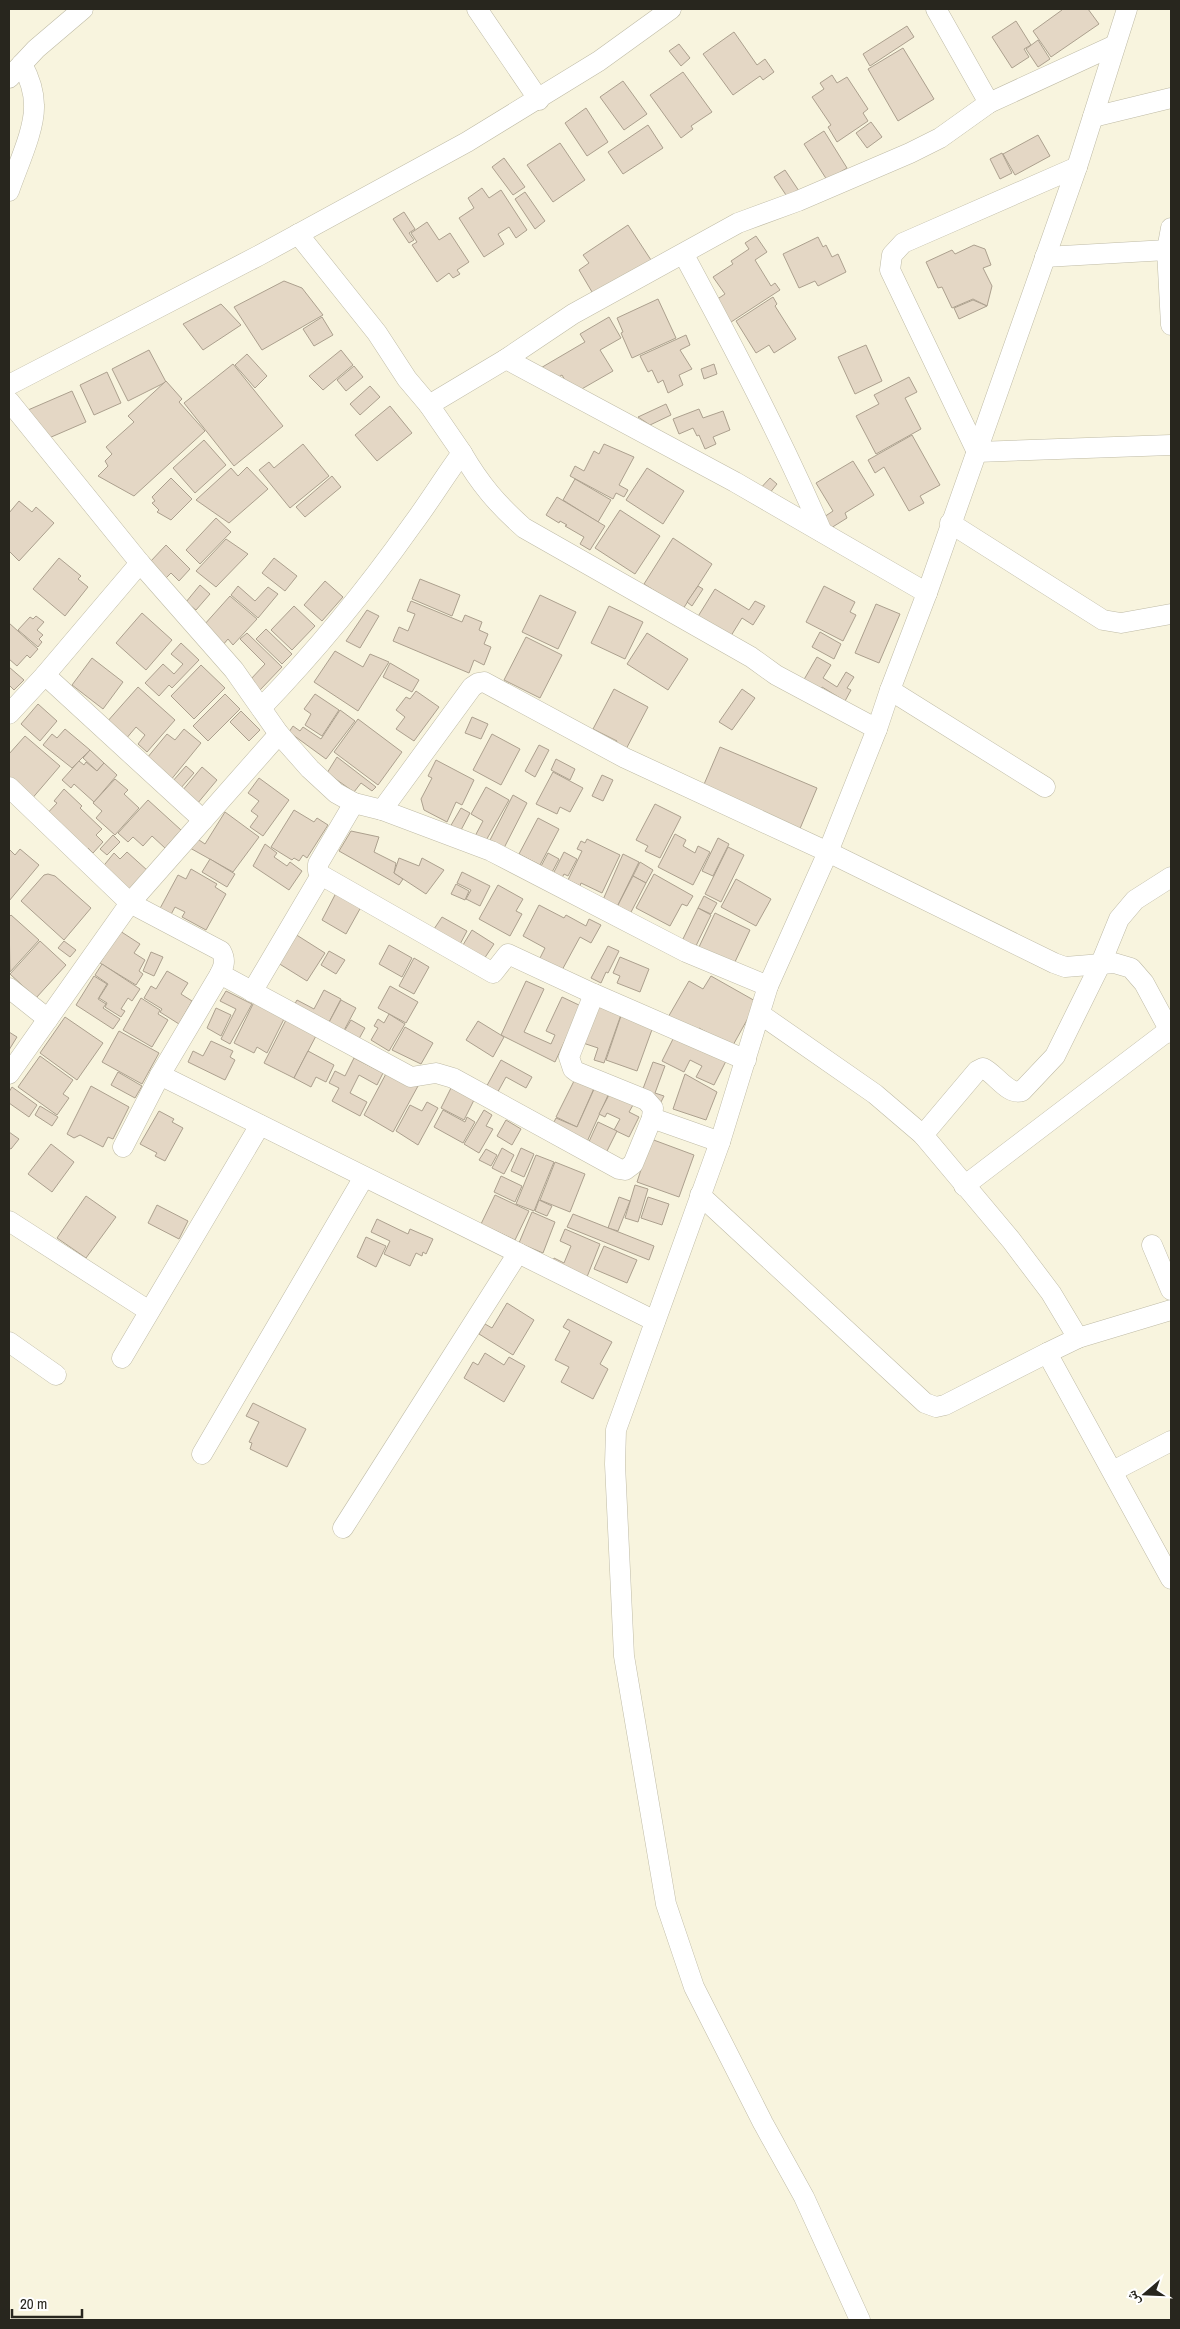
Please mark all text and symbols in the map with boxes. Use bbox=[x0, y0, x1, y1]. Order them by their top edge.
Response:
north arrow bbox=[1120, 2269, 1170, 2319]
scale bar bbox=[12, 2286, 82, 2318]
text: ش bbox=[1122, 2288, 1144, 2308]
text: 20 m bbox=[20, 2293, 47, 2314]

